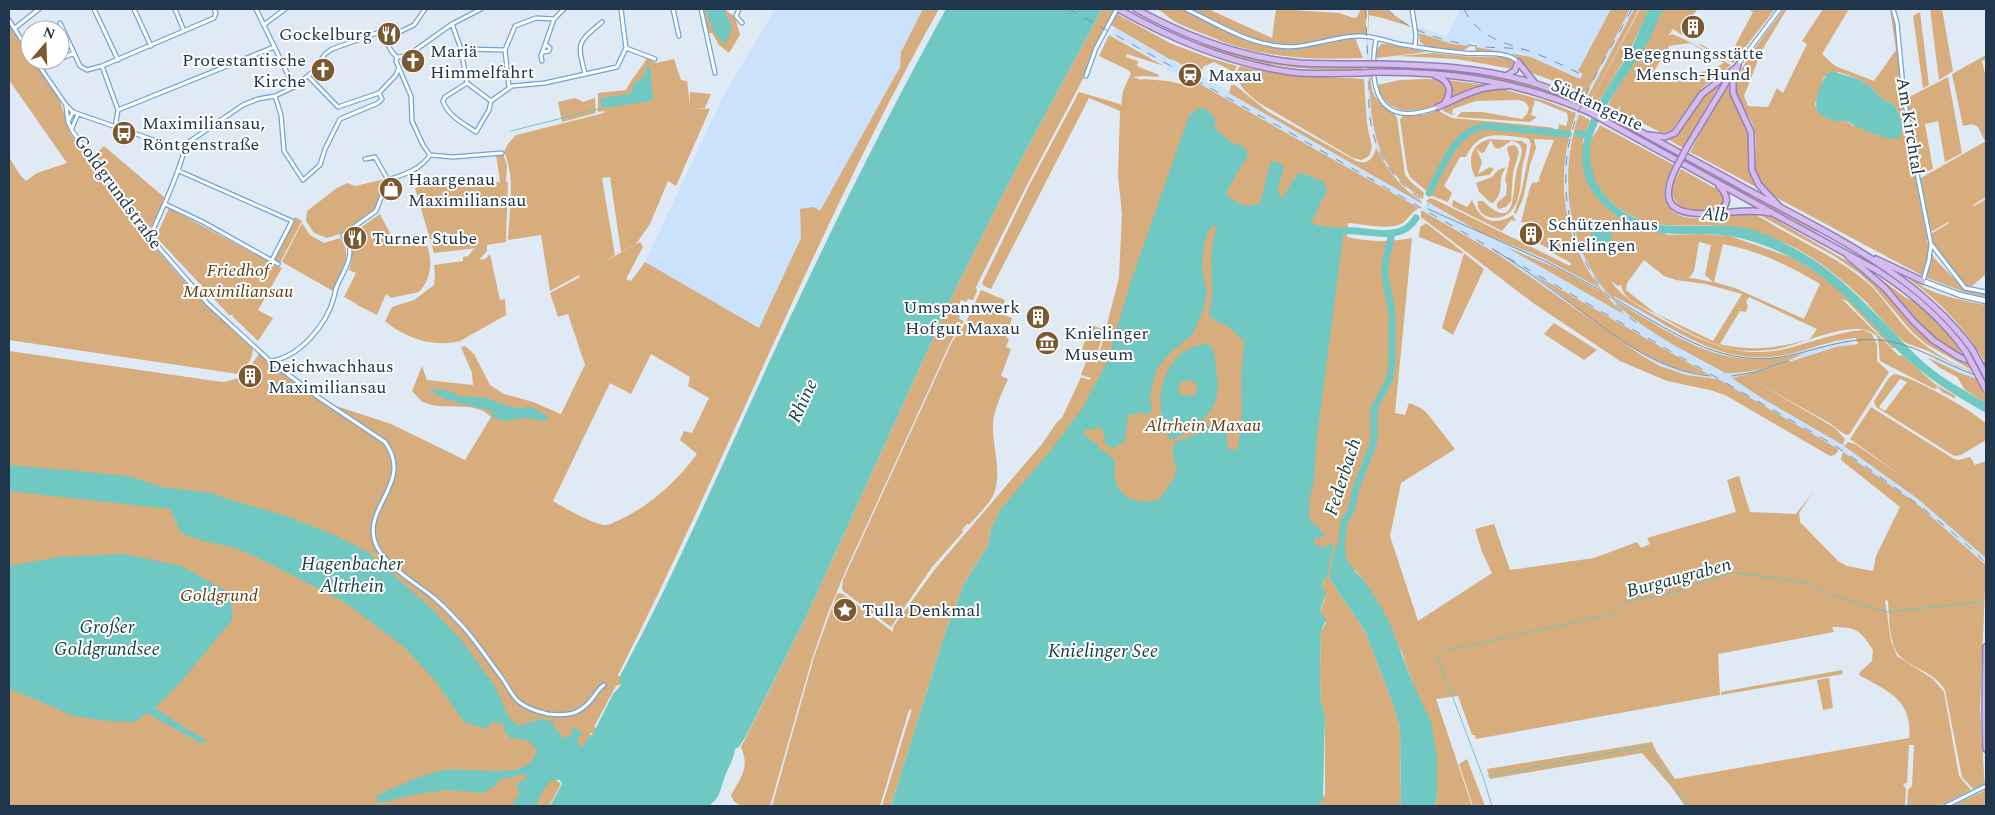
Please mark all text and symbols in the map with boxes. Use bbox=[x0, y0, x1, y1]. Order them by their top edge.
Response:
building icon: Begegnungsstätte Mensch-Hund bbox=[1680, 14, 1706, 40]
north arrow bbox=[20, 20, 70, 70]
text: N bbox=[40, 21, 58, 45]
place label: Gockelburg bbox=[279, 21, 372, 48]
restaurant icon: Gockelburg bbox=[376, 21, 402, 47]
place label: Mariä Himmelfahrt bbox=[430, 38, 534, 86]
place label: Begegnungsstätte Mensch-Hund bbox=[1622, 40, 1764, 88]
place label: Protestantische Kirche bbox=[182, 47, 306, 95]
church icon: Mariä Himmelfahrt bbox=[400, 48, 426, 74]
church icon: Protestantische Kirche bbox=[310, 57, 336, 83]
station icon: Maxau bbox=[1177, 62, 1203, 88]
place label: Maxau bbox=[1208, 62, 1262, 89]
street label: Südtangente bbox=[1546, 72, 1648, 138]
street label: Am Kirchtal bbox=[1889, 75, 1931, 177]
place label: Maximiliansau, Röntgenstraße bbox=[142, 110, 265, 158]
bus stop icon: Maximiliansau, Röntgenstraße bbox=[111, 120, 137, 146]
street label: Goldgrundstraße bbox=[67, 129, 169, 255]
place label: Haargenau Maximiliansau bbox=[408, 166, 526, 214]
shop icon: Haargenau Maximiliansau bbox=[378, 176, 404, 202]
water label: Alb bbox=[1699, 200, 1730, 230]
place label: Schützenhaus Knielingen bbox=[1548, 211, 1658, 259]
building icon: Schützenhaus Knielingen bbox=[1518, 221, 1544, 247]
restaurant icon: Turner Stube bbox=[342, 225, 368, 251]
place label: Turner Stube bbox=[372, 225, 477, 252]
park label: Friedhof Maximiliansau bbox=[183, 257, 294, 305]
place label: Umspannwerk Hofgut Maxau bbox=[903, 294, 1020, 342]
building icon: Umspannwerk Hofgut Maxau bbox=[1025, 304, 1051, 330]
place label: Knielinger Museum bbox=[1064, 320, 1149, 368]
museum icon: Knielinger Museum bbox=[1034, 330, 1060, 356]
place label: Deichwachhaus Maximiliansau bbox=[268, 353, 394, 401]
building icon: Deichwachhaus Maximiliansau bbox=[237, 363, 263, 389]
water label: Rhine bbox=[780, 374, 826, 428]
park label: Altrhein Maxau bbox=[1144, 412, 1262, 439]
water label: Federbach bbox=[1317, 434, 1369, 519]
water label: Hagenbacher Altrhein bbox=[301, 550, 403, 601]
water label: Burgaugraben bbox=[1623, 550, 1735, 606]
park label: Goldgrund bbox=[180, 582, 258, 609]
place icon: Tulla Denkmal bbox=[832, 597, 858, 623]
place label: Tulla Denkmal bbox=[862, 597, 981, 624]
water label: Großer Goldgrundsee bbox=[54, 613, 160, 664]
water label: Knielinger See bbox=[1048, 637, 1158, 666]

